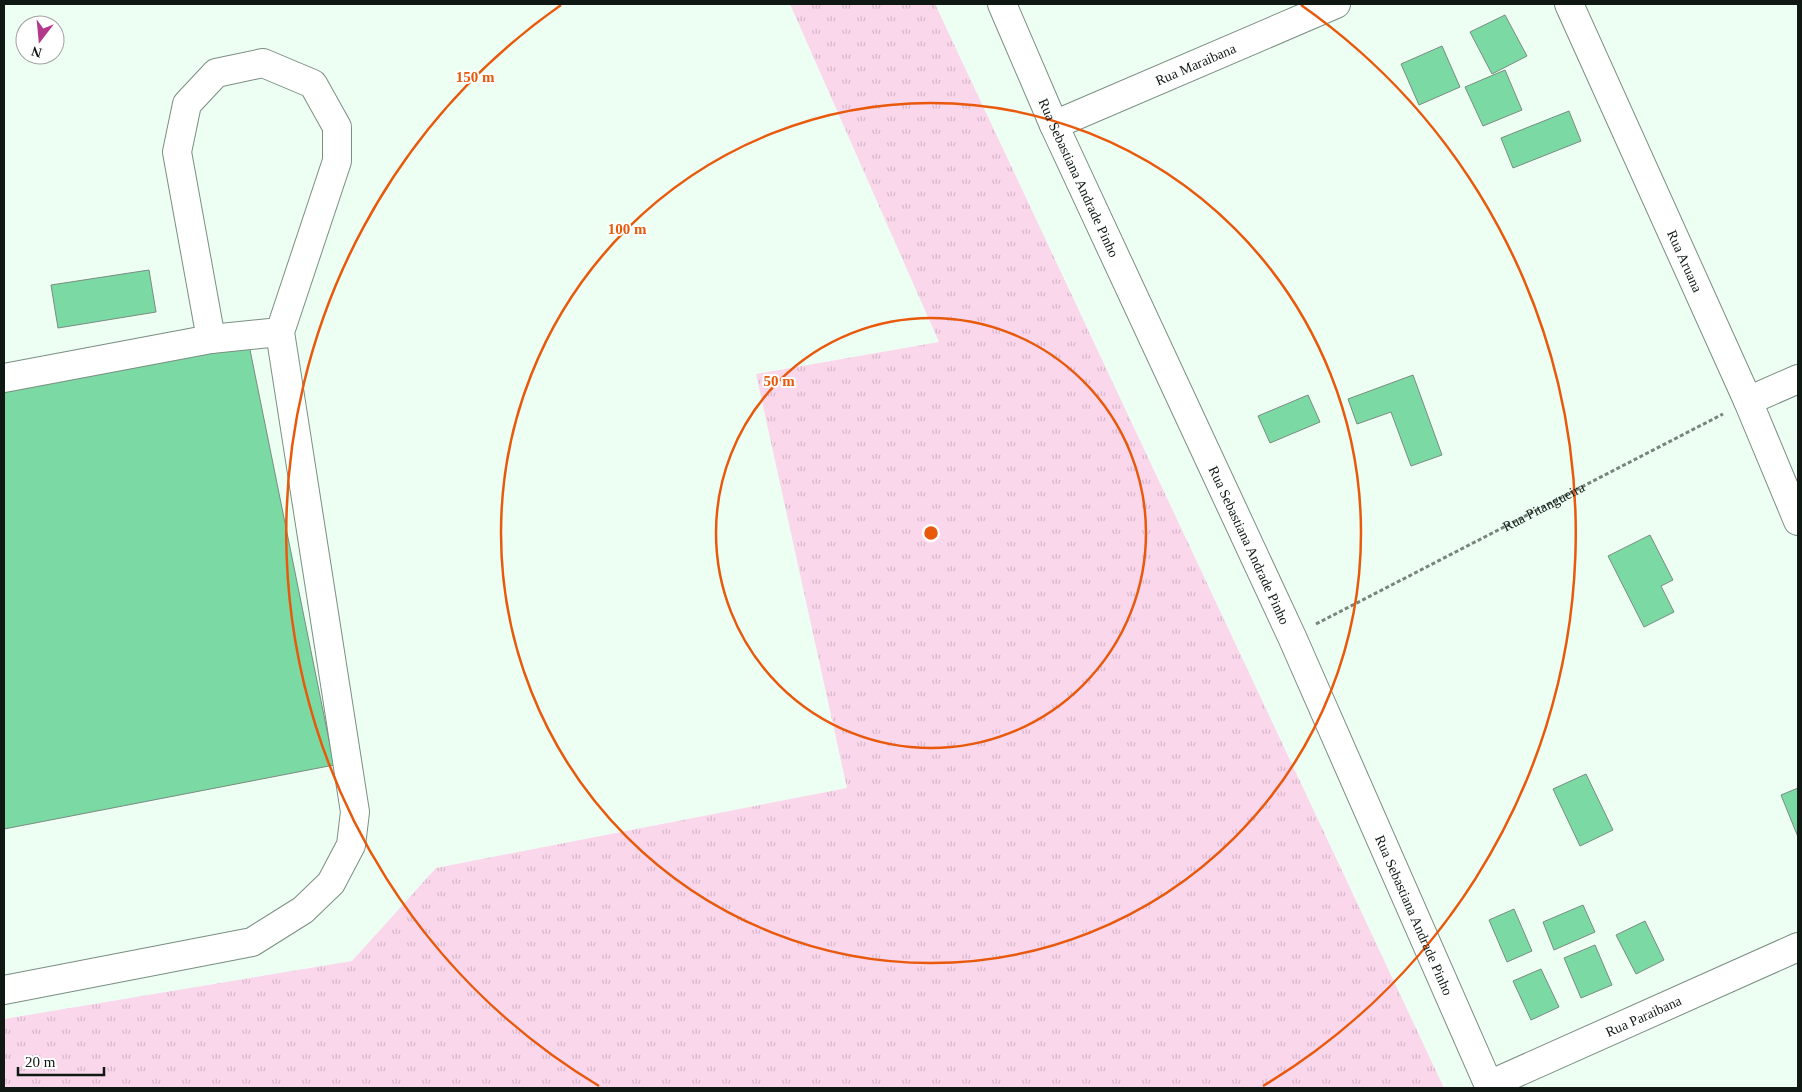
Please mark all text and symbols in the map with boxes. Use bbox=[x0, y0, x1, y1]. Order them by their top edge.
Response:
north arrow bbox=[15, 15, 65, 65]
street label: Rua Maraibana bbox=[1153, 41, 1239, 89]
text: N bbox=[30, 43, 43, 61]
text: 150 m bbox=[456, 69, 495, 85]
street label: Rua Sebastiana Andrade Pinho bbox=[1035, 96, 1121, 260]
text: 100 m bbox=[608, 221, 647, 237]
street label: Rua Aruana bbox=[1664, 228, 1705, 295]
text: 50 m bbox=[763, 373, 795, 389]
street label: Rua Sebastiana Andrade Pinho bbox=[1206, 464, 1292, 627]
street label: Rua Pitangueira bbox=[1500, 479, 1588, 534]
centre of rings bbox=[922, 524, 940, 542]
street label: Rua Sebastiana Andrade Pinho bbox=[1372, 833, 1455, 998]
street label: Rua Paraibana bbox=[1603, 993, 1684, 1040]
scale bar bbox=[18, 1044, 104, 1076]
text: 20 m bbox=[25, 1054, 56, 1070]

